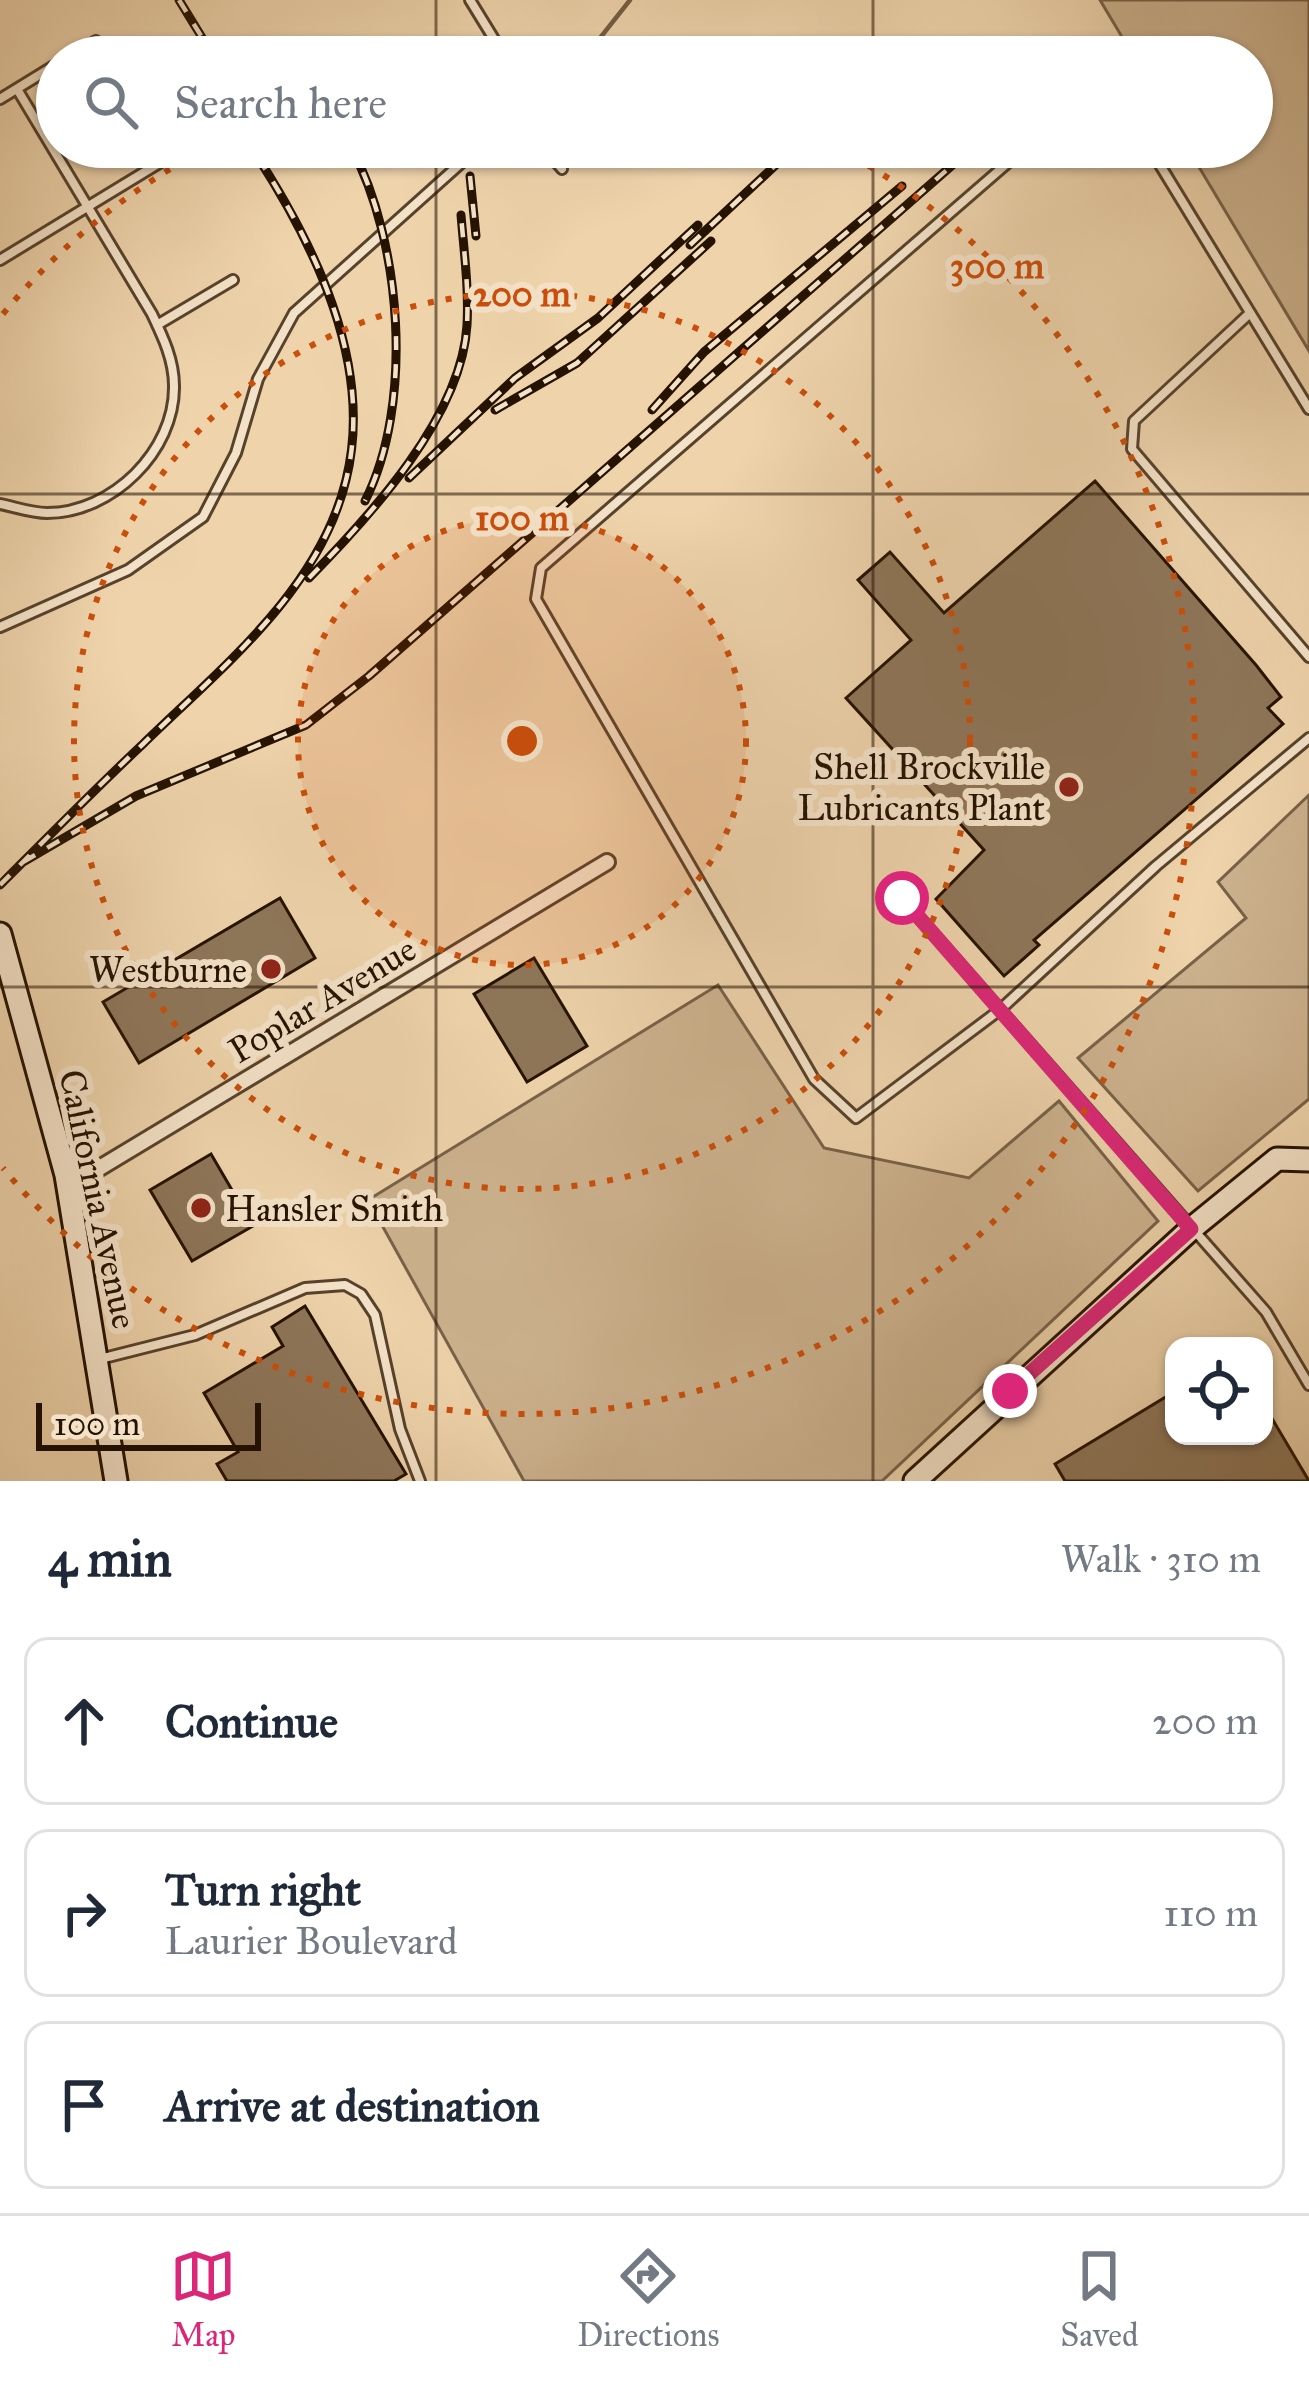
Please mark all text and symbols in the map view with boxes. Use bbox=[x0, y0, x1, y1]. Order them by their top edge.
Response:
search box bbox=[36, 36, 1273, 168]
icon: search bbox=[78, 69, 144, 135]
text: Search here bbox=[174, 75, 387, 130]
text: 300 m bbox=[950, 244, 1045, 288]
text: 200 m bbox=[473, 272, 572, 316]
text: 100 m bbox=[475, 496, 570, 540]
centre of rings bbox=[501, 720, 543, 762]
place label: Shell Brockville Lubricants Plant bbox=[798, 745, 1045, 830]
marker: Shell Brockville Lubricants Plant bbox=[1056, 774, 1082, 800]
route start bbox=[875, 871, 929, 925]
street label: Poplar Avenue bbox=[221, 927, 424, 1073]
place label: Westburne bbox=[89, 948, 247, 992]
marker: Westburne bbox=[258, 956, 284, 982]
street label: California Avenue bbox=[49, 1066, 147, 1333]
place label: Hansler Smith bbox=[225, 1187, 443, 1231]
marker: Hansler Smith bbox=[188, 1195, 214, 1221]
map controls bbox=[1165, 1337, 1273, 1445]
button: locate bbox=[1165, 1337, 1273, 1445]
route end bbox=[983, 1364, 1037, 1418]
scale bar bbox=[36, 1397, 261, 1450]
text: 100 m bbox=[54, 1404, 140, 1444]
text: 4 min bbox=[48, 1528, 172, 1590]
text: Walk · 310 m bbox=[1061, 1535, 1261, 1583]
icon: ahead bbox=[51, 1688, 117, 1754]
text: Continue bbox=[165, 1694, 338, 1749]
text: 200 m bbox=[1152, 1697, 1258, 1745]
text: Turn right bbox=[165, 1862, 361, 1917]
icon: right bbox=[51, 1880, 117, 1946]
text: 110 m bbox=[1163, 1889, 1258, 1937]
text: Laurier Boulevard bbox=[165, 1917, 458, 1965]
icon: arrive bbox=[51, 2072, 117, 2138]
text: Arrive at destination bbox=[165, 2078, 540, 2133]
tab: Map bbox=[170, 2243, 236, 2355]
tab: Directions bbox=[577, 2243, 719, 2355]
tab: Saved bbox=[1060, 2243, 1139, 2355]

